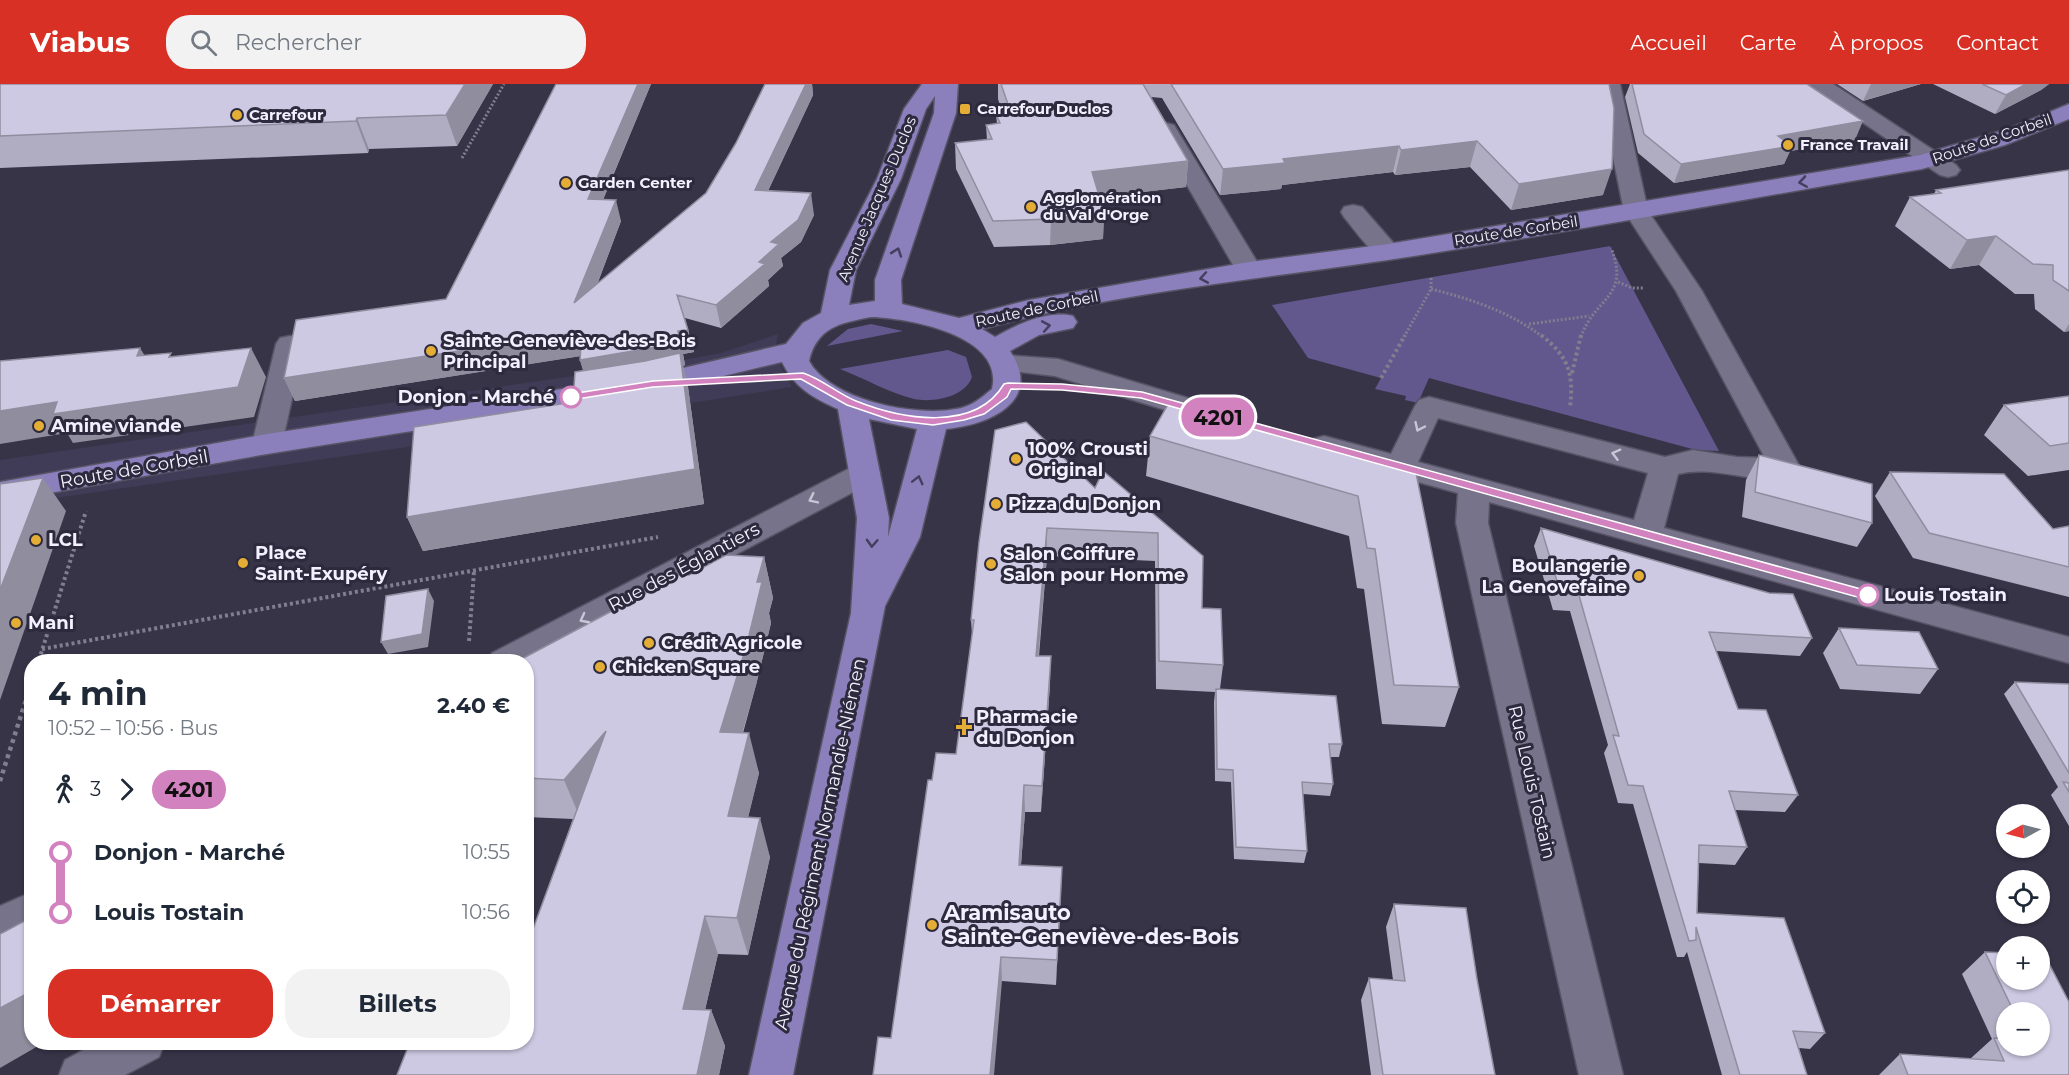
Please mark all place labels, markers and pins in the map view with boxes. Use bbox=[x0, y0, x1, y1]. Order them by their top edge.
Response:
place label: Carrefour Duclos bbox=[977, 99, 1110, 118]
marker: Carrefour Duclos bbox=[958, 102, 972, 116]
place label: Carrefour bbox=[249, 105, 324, 124]
marker: Carrefour bbox=[230, 108, 244, 122]
place label: France Travail bbox=[1800, 135, 1908, 154]
marker: France Travail bbox=[1781, 138, 1795, 152]
place label: Garden Center bbox=[578, 173, 693, 192]
marker: Garden Center bbox=[559, 176, 573, 190]
place label: Agglomération du Val d'Orge bbox=[1042, 188, 1161, 224]
marker: Agglomération du Val d'Orge bbox=[1024, 200, 1038, 214]
place label: Sainte-Geneviève-des-Bois Principal bbox=[443, 330, 696, 373]
marker: Sainte-Geneviève-des-Bois Principal bbox=[424, 344, 438, 358]
place label: Donjon - Marché bbox=[398, 386, 554, 408]
marker: Donjon - Marché bbox=[560, 386, 582, 408]
place label: Amine viande bbox=[50, 415, 182, 437]
marker: Amine viande bbox=[32, 419, 46, 433]
place label: 100% Crousti Original bbox=[1028, 438, 1148, 481]
marker: 100% Crousti Original bbox=[1009, 452, 1023, 466]
place label: Pizza du Donjon bbox=[1008, 493, 1161, 515]
marker: Pizza du Donjon bbox=[989, 497, 1003, 511]
place label: LCL bbox=[48, 529, 83, 551]
marker: LCL bbox=[29, 533, 43, 547]
place label: Place Saint-Exupéry bbox=[255, 542, 387, 585]
place label: Salon Coiffure Salon pour Homme bbox=[1003, 543, 1185, 586]
place label: Boulangerie La Genovefaine bbox=[1482, 555, 1627, 598]
marker: Place Saint-Exupéry bbox=[236, 556, 250, 570]
marker: Salon Coiffure Salon pour Homme bbox=[984, 557, 998, 571]
marker: Boulangerie La Genovefaine bbox=[1632, 569, 1646, 583]
marker: Louis Tostain bbox=[1857, 584, 1879, 606]
place label: Louis Tostain bbox=[1884, 584, 2007, 606]
place label: Mani bbox=[28, 612, 74, 634]
marker: Mani bbox=[9, 616, 23, 630]
place label: Crédit Agricole bbox=[661, 632, 802, 654]
marker: Crédit Agricole bbox=[642, 636, 656, 650]
place label: Chicken Square bbox=[612, 656, 760, 678]
marker: Chicken Square bbox=[593, 660, 607, 674]
place label: Pharmacie du Donjon bbox=[976, 706, 1078, 749]
marker: Pharmacie du Donjon bbox=[957, 720, 971, 734]
place label: Aramisauto Sainte-Geneviève-des-Bois bbox=[943, 900, 1239, 949]
marker: Aramisauto Sainte-Geneviève-des-Bois bbox=[925, 918, 939, 932]

